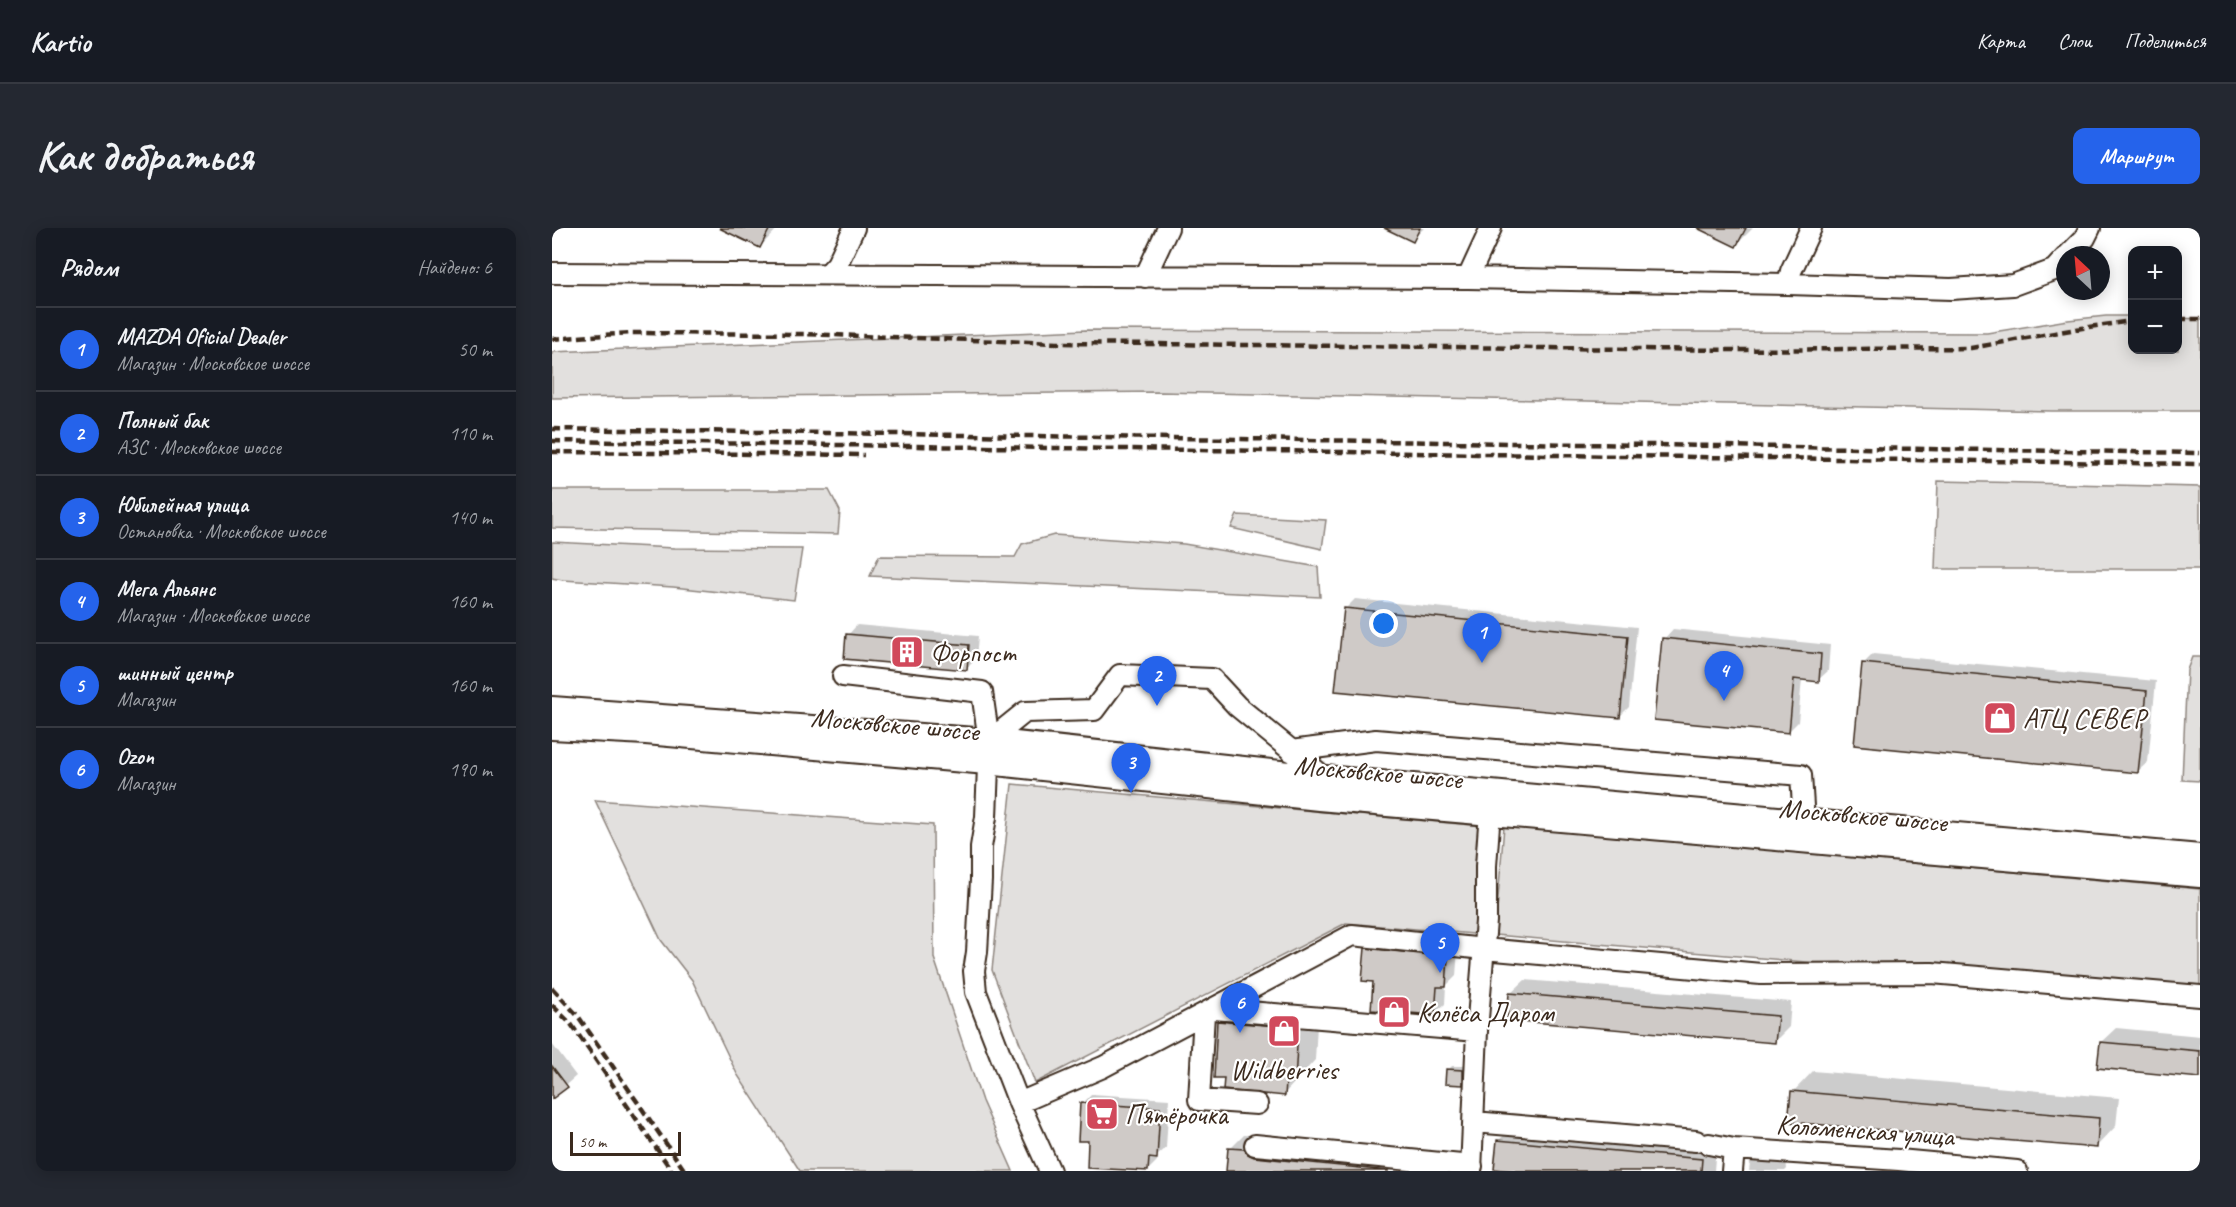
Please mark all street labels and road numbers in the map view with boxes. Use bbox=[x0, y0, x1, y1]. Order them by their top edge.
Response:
street label: Московское шоссе bbox=[810, 699, 982, 749]
street label: Московское шоссе bbox=[1293, 747, 1465, 797]
street label: Московское шоссе bbox=[1778, 790, 1950, 840]
street label: Коломенская улица bbox=[1775, 1106, 1957, 1154]

